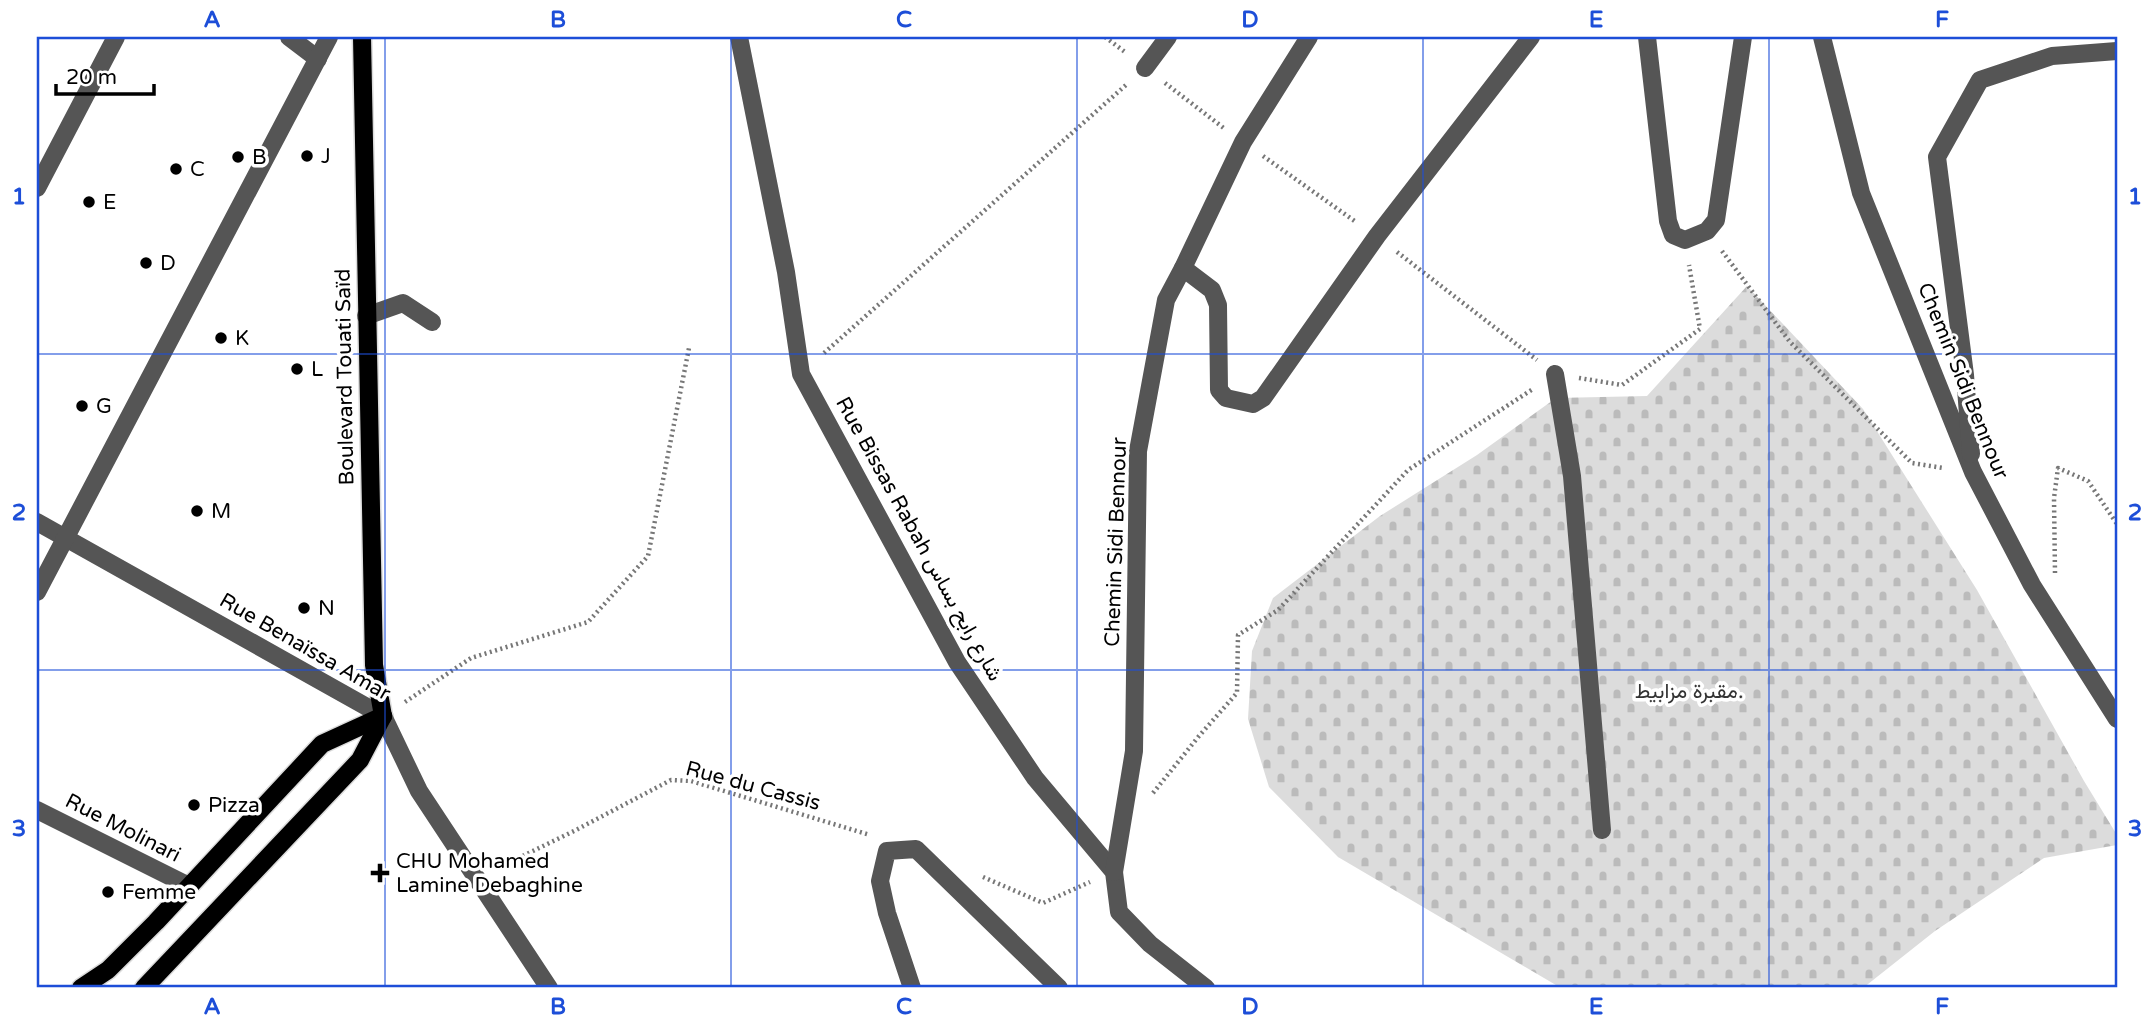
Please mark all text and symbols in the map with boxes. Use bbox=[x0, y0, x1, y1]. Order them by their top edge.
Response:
text: A bbox=[203, 6, 221, 34]
text: B bbox=[550, 6, 566, 34]
text: C bbox=[896, 6, 912, 34]
text: D bbox=[1241, 6, 1259, 34]
text: E bbox=[1589, 6, 1603, 34]
text: F bbox=[1935, 6, 1949, 34]
scale bar bbox=[56, 52, 154, 96]
text: 20 m bbox=[66, 65, 117, 90]
place label: J bbox=[321, 144, 331, 169]
place label: B bbox=[252, 145, 267, 170]
marker: J bbox=[299, 148, 315, 164]
marker: B bbox=[230, 149, 246, 165]
place label: C bbox=[190, 157, 205, 182]
marker: C bbox=[168, 161, 184, 177]
text: 1 bbox=[12, 183, 26, 211]
text: 1 bbox=[2128, 183, 2142, 211]
place label: E bbox=[103, 190, 116, 215]
marker: E bbox=[81, 194, 97, 210]
place label: D bbox=[160, 251, 176, 276]
marker: D bbox=[138, 255, 154, 271]
street label: Boulevard Touati Saïd bbox=[331, 268, 359, 486]
street label: Chemin Sidi Bennour bbox=[1912, 279, 2014, 483]
place label: K bbox=[235, 326, 249, 351]
marker: K bbox=[213, 330, 229, 346]
place label: L bbox=[311, 357, 323, 382]
marker: L bbox=[289, 361, 305, 377]
street label: Rue Bissas Rabah شارع رابح بساس bbox=[829, 393, 1008, 686]
place label: G bbox=[96, 394, 112, 419]
marker: G bbox=[74, 398, 90, 414]
street label: Chemin Sidi Bennour bbox=[1100, 437, 1132, 647]
text: 2 bbox=[12, 499, 26, 527]
place label: M bbox=[211, 499, 231, 524]
text: 2 bbox=[2128, 499, 2142, 527]
marker: M bbox=[189, 503, 205, 519]
street label: Rue Benaïssa Amar bbox=[215, 588, 395, 706]
place label: N bbox=[318, 596, 335, 621]
marker: N bbox=[296, 600, 312, 616]
park label: مقبرة مزابيط. bbox=[1635, 679, 1743, 704]
street label: Rue du Cassis bbox=[683, 756, 823, 816]
street label: Rue Molinari bbox=[61, 788, 185, 868]
place label: Pizza bbox=[208, 793, 260, 818]
marker: Pizza bbox=[186, 797, 202, 813]
text: 3 bbox=[12, 815, 26, 843]
text: 3 bbox=[2128, 815, 2142, 843]
place label: CHU Mohamed Lamine Debaghine bbox=[396, 849, 583, 898]
marker: CHU Mohamed Lamine Debaghine bbox=[370, 863, 390, 883]
place label: Femme bbox=[122, 880, 196, 905]
marker: Femme bbox=[100, 884, 116, 900]
text: A bbox=[203, 993, 221, 1021]
text: B bbox=[550, 993, 566, 1021]
text: C bbox=[896, 993, 912, 1021]
text: D bbox=[1241, 993, 1259, 1021]
text: E bbox=[1589, 993, 1603, 1021]
text: F bbox=[1935, 993, 1949, 1021]

